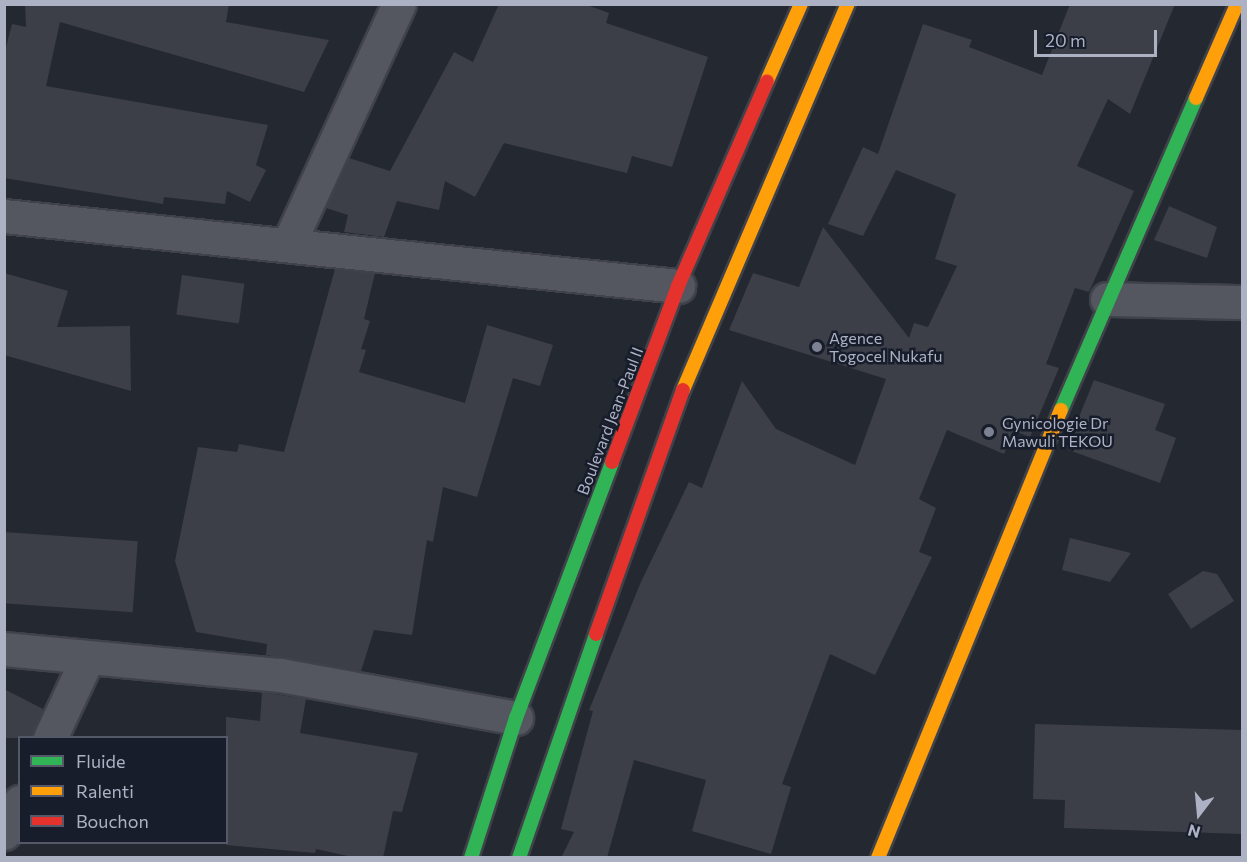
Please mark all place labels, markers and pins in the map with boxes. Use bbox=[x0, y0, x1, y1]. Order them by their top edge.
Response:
place label: Agence Togocel Nukafu bbox=[829, 328, 942, 366]
marker: Agence Togocel Nukafu bbox=[810, 340, 824, 354]
place label: Gynicologie Dr Mawuli TEKOU bbox=[1002, 413, 1113, 451]
marker: Gynicologie Dr Mawuli TEKOU bbox=[980, 423, 998, 441]

